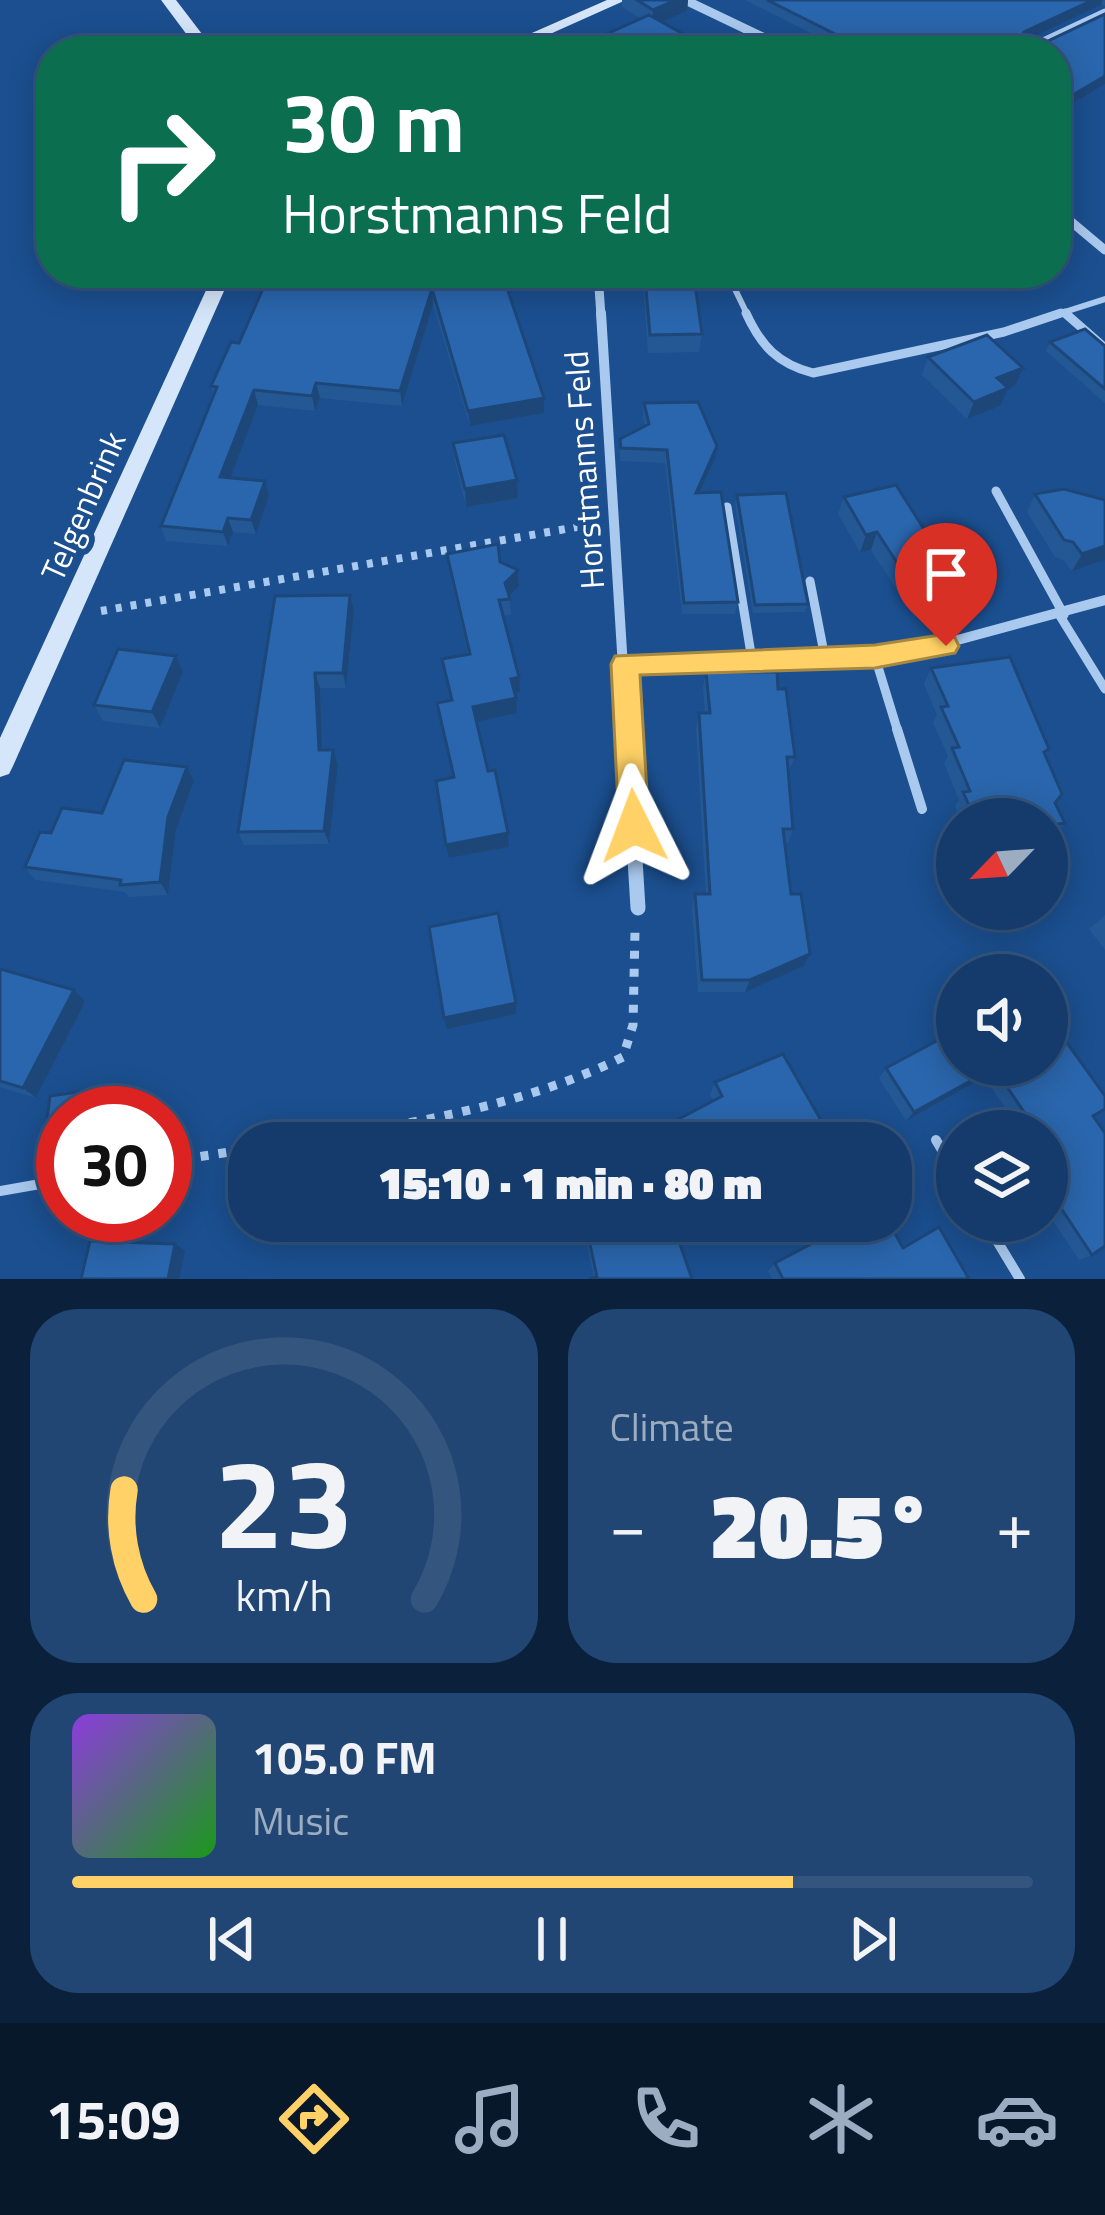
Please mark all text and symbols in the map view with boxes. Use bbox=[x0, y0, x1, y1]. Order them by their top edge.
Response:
text: 30 m bbox=[282, 57, 465, 185]
icon: right bbox=[84, 84, 240, 240]
text: Horstmanns Feld bbox=[282, 172, 672, 254]
street label: Horstmanns Feld bbox=[551, 349, 617, 591]
street label: Telgenbrink bbox=[28, 423, 138, 589]
pin bbox=[895, 523, 997, 646]
icon: arrive bbox=[913, 541, 979, 607]
position arrow bbox=[571, 763, 697, 889]
north arrow bbox=[936, 798, 1068, 930]
map controls bbox=[936, 798, 1068, 1242]
button: sound bbox=[936, 954, 1068, 1086]
speed limit sign: 30 bbox=[36, 1086, 192, 1242]
button: layers bbox=[936, 1110, 1068, 1242]
text: 15:10 · 1 min · 80 m bbox=[378, 1148, 762, 1216]
text: Climate bbox=[610, 1397, 734, 1456]
text: 23 bbox=[214, 1407, 354, 1596]
text: 20.5° bbox=[710, 1456, 933, 1593]
text: − bbox=[610, 1474, 646, 1575]
text: + bbox=[996, 1474, 1033, 1575]
text: km/h bbox=[235, 1562, 332, 1628]
text: 105.0 FM bbox=[252, 1723, 437, 1791]
text: Music bbox=[252, 1791, 349, 1850]
icon: previous bbox=[199, 1906, 265, 1972]
icon: pause bbox=[519, 1906, 585, 1972]
icon: next bbox=[840, 1906, 906, 1972]
icon: directions bbox=[272, 2077, 356, 2161]
icon: music bbox=[448, 2077, 532, 2161]
icon: phone bbox=[624, 2077, 708, 2161]
icon: climate bbox=[799, 2077, 883, 2161]
icon: car bbox=[975, 2077, 1059, 2161]
text: 15:09 bbox=[46, 2078, 181, 2160]

